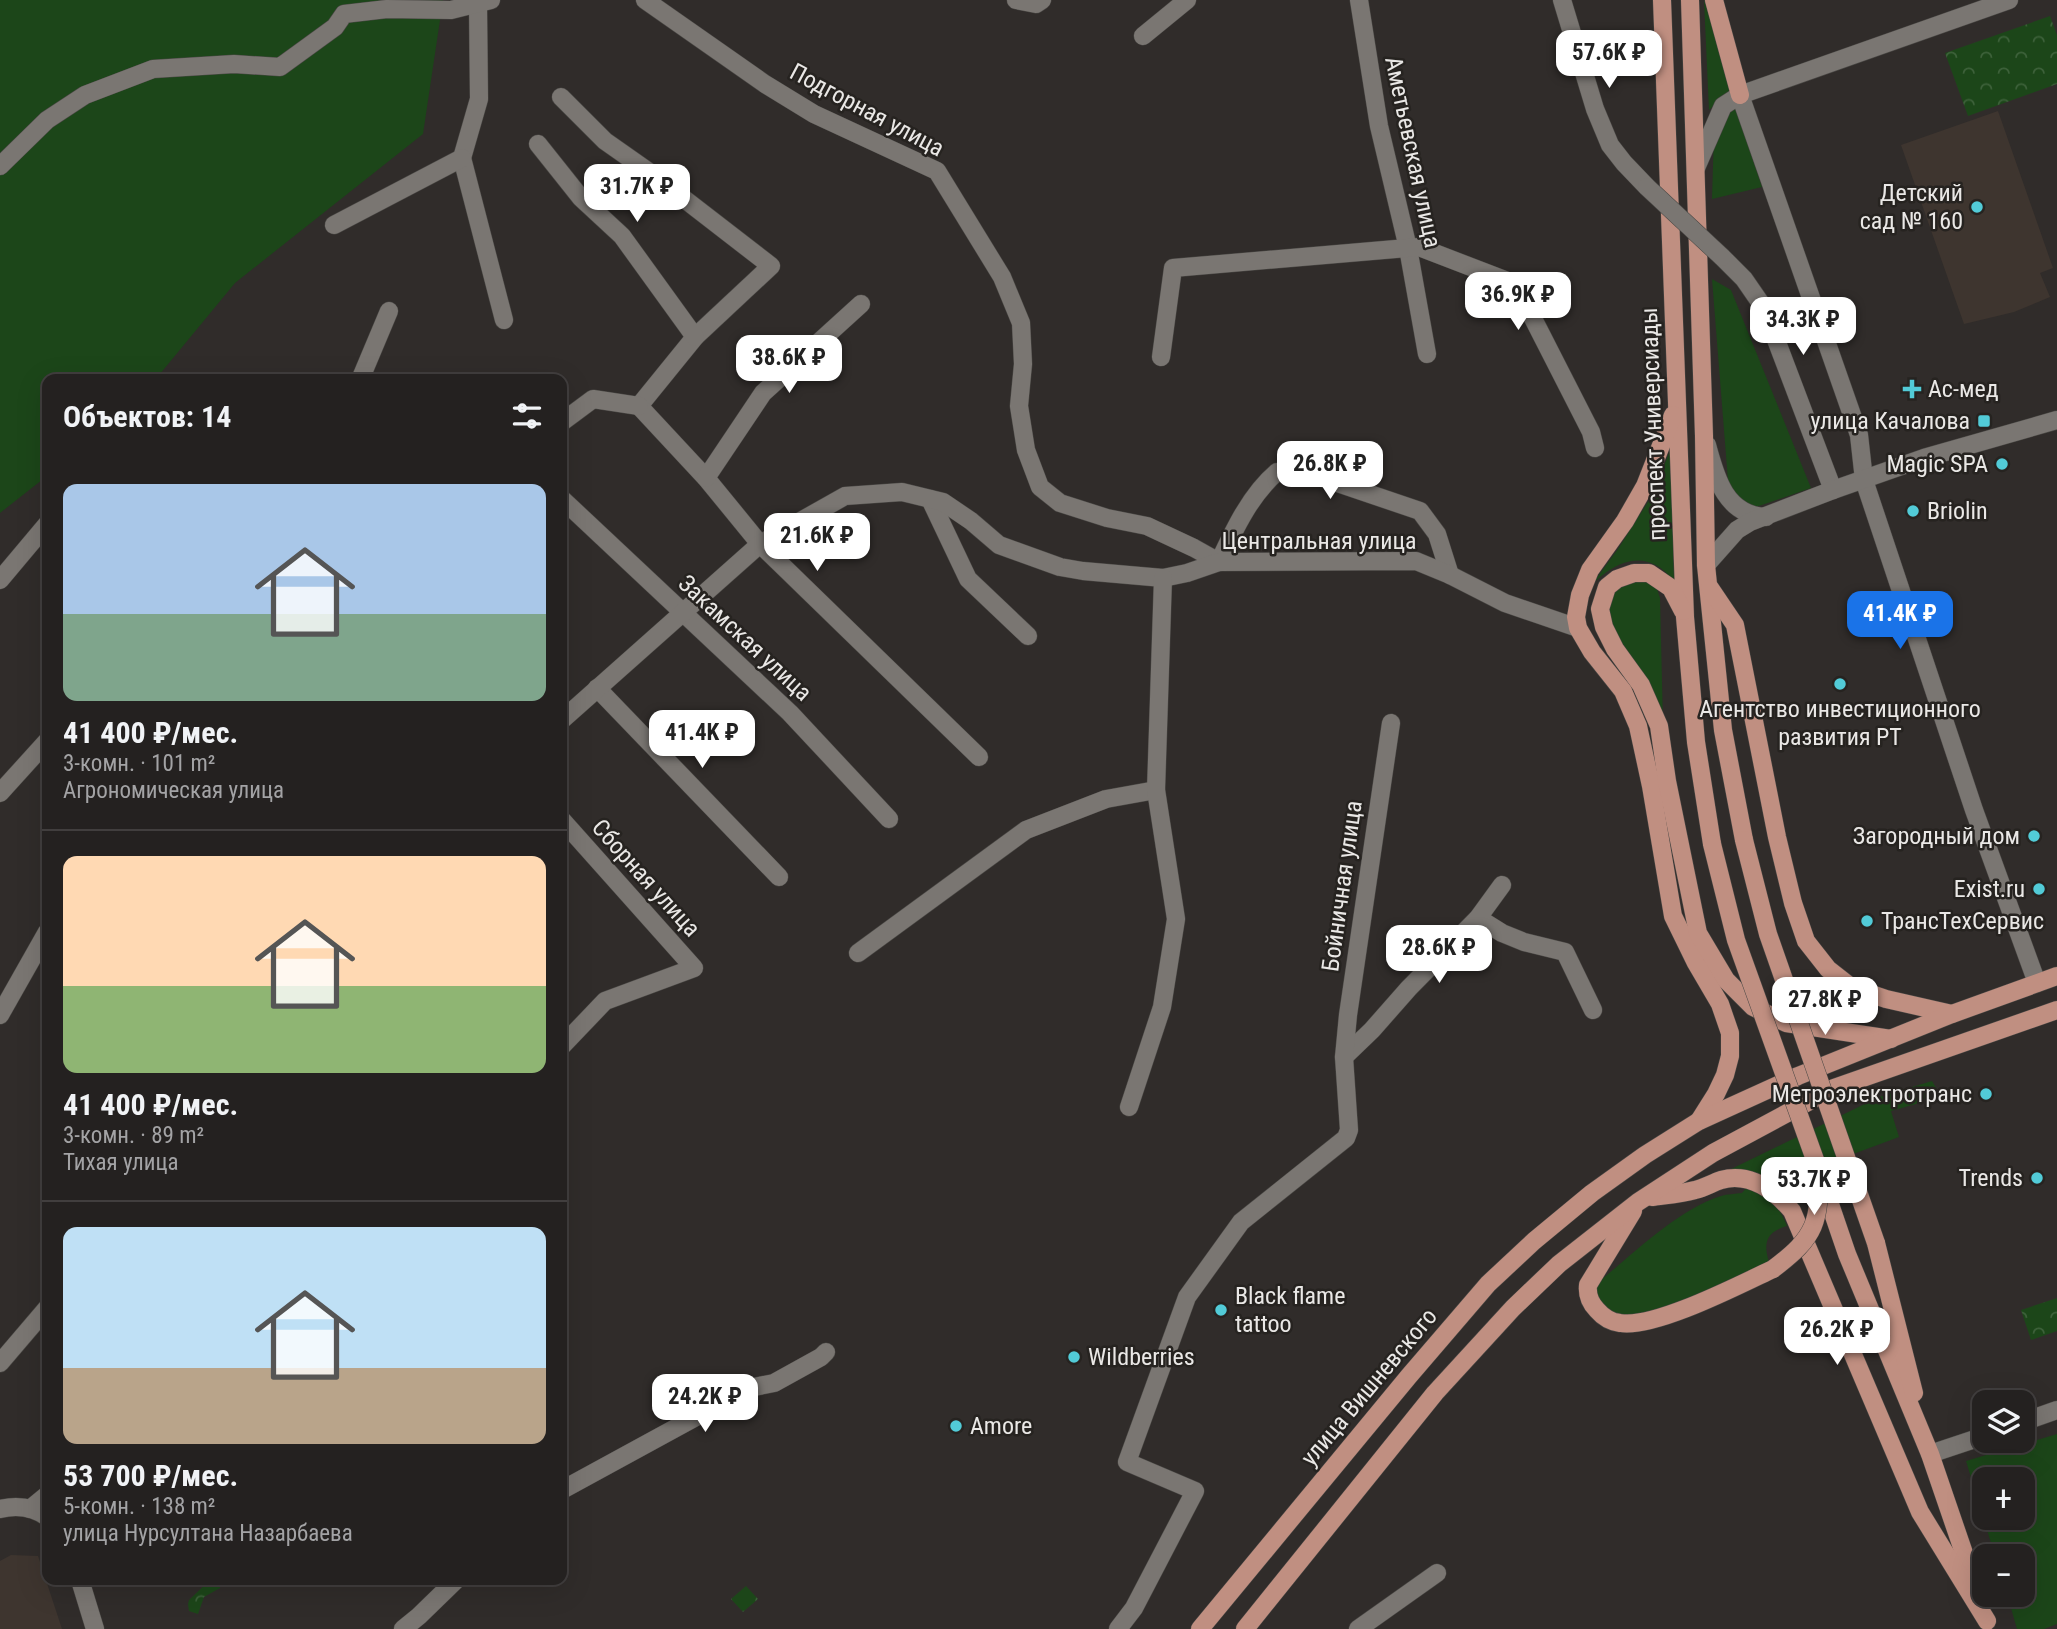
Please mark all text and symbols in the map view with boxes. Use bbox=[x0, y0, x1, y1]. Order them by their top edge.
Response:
pin: 57.6K ₽ bbox=[1544, 31, 1674, 90]
text: 57.6K ₽ bbox=[1572, 39, 1646, 66]
street label: Аметьевская улица bbox=[1379, 54, 1447, 250]
street label: Подгорная улица bbox=[785, 58, 949, 162]
pin: 31.7K ₽ bbox=[572, 164, 702, 224]
text: 31.7K ₽ bbox=[600, 173, 674, 200]
place label: Детский сад № 160 bbox=[1860, 179, 1963, 235]
marker: Детский сад № 160 bbox=[1969, 199, 1985, 215]
pin: 36.9K ₽ bbox=[1453, 272, 1583, 332]
text: 36.9K ₽ bbox=[1481, 281, 1555, 308]
pin: 34.3K ₽ bbox=[1738, 298, 1868, 357]
text: 34.3K ₽ bbox=[1766, 306, 1840, 333]
street label: проспект Универсиады bbox=[1635, 307, 1671, 541]
pin: 38.6K ₽ bbox=[724, 336, 854, 395]
text: 38.6K ₽ bbox=[752, 344, 826, 371]
place label: Ас-мед bbox=[1928, 375, 1999, 403]
marker: Ас-мед bbox=[1902, 379, 1922, 399]
icon: filters bbox=[508, 397, 546, 435]
text: Объектов: 14 bbox=[63, 399, 231, 434]
place label: улица Качалова bbox=[1811, 407, 1970, 435]
marker: улица Качалова bbox=[1976, 413, 1992, 429]
pin: 26.8K ₽ bbox=[1265, 442, 1395, 501]
text: 26.8K ₽ bbox=[1293, 450, 1367, 477]
place label: Magic SPA bbox=[1886, 450, 1988, 478]
marker: Magic SPA bbox=[1994, 456, 2010, 472]
place label: Briolin bbox=[1927, 497, 1988, 525]
marker: Briolin bbox=[1905, 503, 1921, 519]
pin: 21.6K ₽ bbox=[752, 514, 882, 573]
text: 21.6K ₽ bbox=[780, 522, 854, 549]
street label: Центральная улица bbox=[1222, 527, 1416, 555]
icon: home bbox=[242, 529, 368, 655]
street label: Закамская улица bbox=[673, 569, 817, 707]
pin: 41.4K ₽ bbox=[1835, 592, 1965, 651]
text: 41.4K ₽ bbox=[1863, 600, 1937, 627]
marker: Агентство инвестиционного развития РТ bbox=[1832, 676, 1848, 692]
place label: Агентство инвестиционного развития РТ bbox=[1699, 695, 1981, 751]
pin: 41.4K ₽ bbox=[637, 710, 767, 770]
text: 41 400 ₽/мес. bbox=[63, 715, 238, 750]
text: 41.4K ₽ bbox=[665, 719, 739, 746]
text: 3-комн. · 101 m² bbox=[63, 750, 215, 777]
text: Агрономическая улица bbox=[63, 777, 284, 804]
street label: Бойничная улица bbox=[1316, 799, 1368, 973]
street label: Сборная улица bbox=[586, 814, 706, 942]
place label: Загородный дом bbox=[1853, 822, 2020, 850]
marker: Загородный дом bbox=[2026, 828, 2042, 844]
place label: Exist.ru bbox=[1954, 875, 2025, 903]
marker: Exist.ru bbox=[2031, 881, 2047, 897]
icon: home bbox=[242, 901, 368, 1027]
place label: ТрансТехСервис bbox=[1881, 907, 2044, 935]
marker: ТрансТехСервис bbox=[1859, 913, 1875, 929]
pin: 28.6K ₽ bbox=[1374, 926, 1504, 985]
text: 28.6K ₽ bbox=[1402, 934, 1476, 961]
pin: 27.8K ₽ bbox=[1760, 978, 1890, 1037]
text: 27.8K ₽ bbox=[1788, 986, 1862, 1013]
place label: Метроэлектротранс bbox=[1772, 1080, 1972, 1108]
marker: Метроэлектротранс bbox=[1978, 1086, 1994, 1102]
text: 41 400 ₽/мес. bbox=[63, 1087, 238, 1122]
text: 3-комн. · 89 m² bbox=[63, 1122, 204, 1149]
text: Тихая улица bbox=[63, 1149, 179, 1176]
pin: 53.7K ₽ bbox=[1749, 1158, 1879, 1217]
place label: Trends bbox=[1959, 1164, 2023, 1192]
text: 53.7K ₽ bbox=[1777, 1166, 1851, 1193]
marker: Trends bbox=[2029, 1170, 2045, 1186]
icon: home bbox=[242, 1272, 368, 1398]
place label: Black flame tattoo bbox=[1235, 1282, 1345, 1338]
marker: Black flame tattoo bbox=[1213, 1302, 1229, 1318]
street label: улица Вишневского bbox=[1295, 1303, 1443, 1471]
pin: 26.2K ₽ bbox=[1772, 1308, 1902, 1367]
text: 26.2K ₽ bbox=[1800, 1316, 1874, 1343]
place label: Wildberries bbox=[1088, 1343, 1195, 1371]
marker: Wildberries bbox=[1066, 1349, 1082, 1365]
pin: 24.2K ₽ bbox=[640, 1374, 770, 1434]
text: 24.2K ₽ bbox=[668, 1383, 742, 1410]
map controls bbox=[1972, 1390, 2035, 1607]
button: layers bbox=[1972, 1390, 2035, 1453]
place label: Amore bbox=[970, 1412, 1032, 1440]
marker: Amore bbox=[948, 1418, 964, 1434]
text: 53 700 ₽/мес. bbox=[63, 1458, 238, 1493]
button: + bbox=[1972, 1467, 2035, 1530]
text: 5-комн. · 138 m² bbox=[63, 1493, 215, 1520]
text: улица Нурсултана Назарбаева bbox=[63, 1520, 353, 1547]
button: − bbox=[1972, 1544, 2035, 1607]

